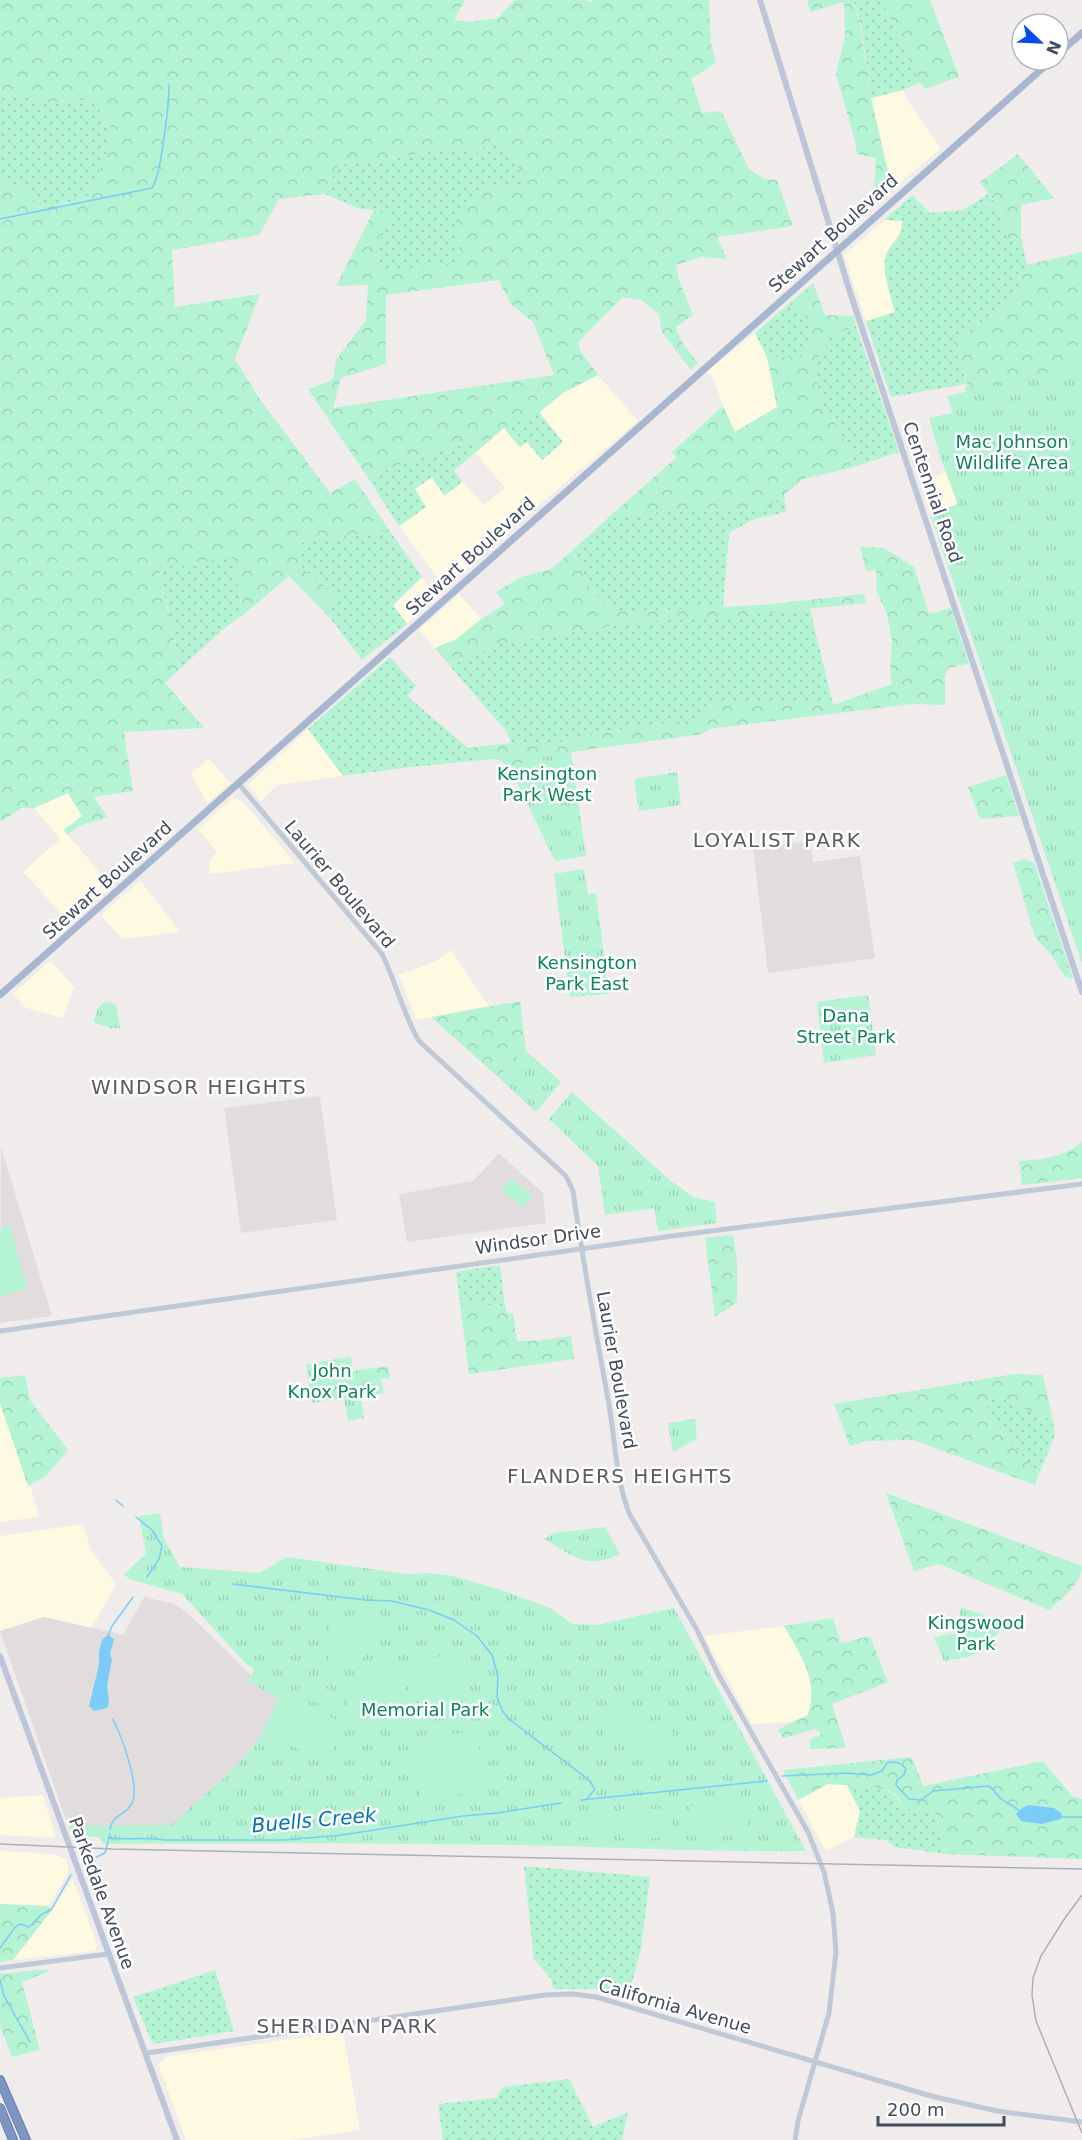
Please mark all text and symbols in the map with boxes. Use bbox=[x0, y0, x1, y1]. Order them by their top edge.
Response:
north arrow bbox=[1010, 12, 1070, 72]
text: N bbox=[1042, 38, 1065, 58]
street label: Stewart Boulevard bbox=[764, 169, 902, 297]
street label: Centennial Road bbox=[899, 419, 967, 565]
park label: Mac Johnson Wildlife Area bbox=[955, 431, 1069, 473]
street label: Stewart Boulevard bbox=[401, 492, 539, 620]
park label: Kensington Park West bbox=[497, 763, 597, 805]
street label: Stewart Boulevard bbox=[38, 816, 176, 944]
street label: Laurier Boulevard bbox=[280, 816, 400, 952]
district label: LOYALIST PARK bbox=[693, 828, 861, 852]
park label: Kensington Park East bbox=[537, 952, 637, 994]
park label: Dana Street Park bbox=[796, 1005, 896, 1047]
district label: WINDSOR HEIGHTS bbox=[91, 1075, 307, 1099]
street label: Windsor Drive bbox=[474, 1220, 602, 1258]
street label: Laurier Boulevard bbox=[593, 1289, 641, 1451]
park label: John Knox Park bbox=[288, 1360, 377, 1402]
district label: FLANDERS HEIGHTS bbox=[507, 1464, 733, 1488]
park label: Kingswood Park bbox=[927, 1612, 1025, 1654]
park label: Memorial Park bbox=[361, 1699, 490, 1720]
water label: Buells Creek bbox=[251, 1802, 379, 1837]
street label: Parkedale Avenue bbox=[65, 1814, 139, 1972]
street label: California Avenue bbox=[596, 1974, 754, 2038]
district label: SHERIDAN PARK bbox=[256, 2014, 438, 2038]
scale bar bbox=[878, 2089, 1004, 2127]
text: 200 m bbox=[887, 2099, 945, 2120]

